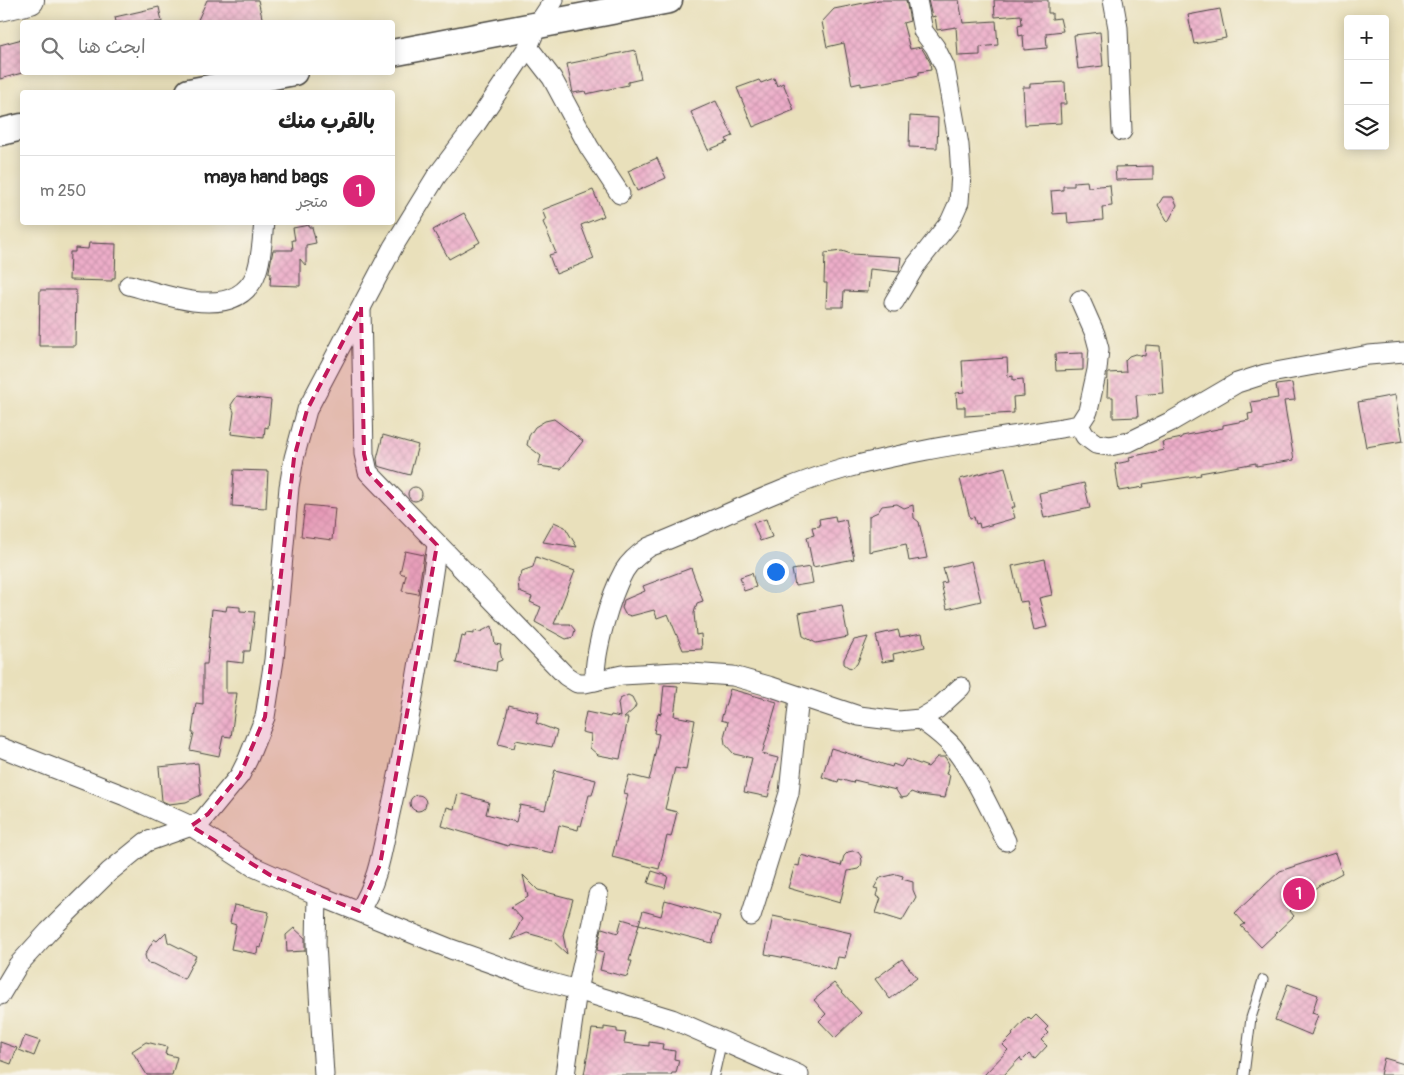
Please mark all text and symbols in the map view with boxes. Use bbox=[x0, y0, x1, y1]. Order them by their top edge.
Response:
map controls bbox=[1344, 15, 1389, 150]
button: + bbox=[1344, 15, 1389, 60]
search box bbox=[20, 20, 395, 75]
icon: search bbox=[38, 34, 66, 62]
text: ابحث هنا bbox=[78, 35, 146, 59]
button: − bbox=[1344, 60, 1389, 105]
button: layers bbox=[1344, 105, 1389, 150]
text: بالقرب منك bbox=[278, 108, 375, 135]
text: maya hand bags bbox=[204, 165, 328, 189]
text: 250 m bbox=[40, 181, 86, 201]
text: 1 bbox=[356, 181, 362, 201]
text: متجر bbox=[297, 192, 328, 212]
your location bbox=[763, 559, 789, 585]
pin: 1 bbox=[1283, 875, 1315, 913]

